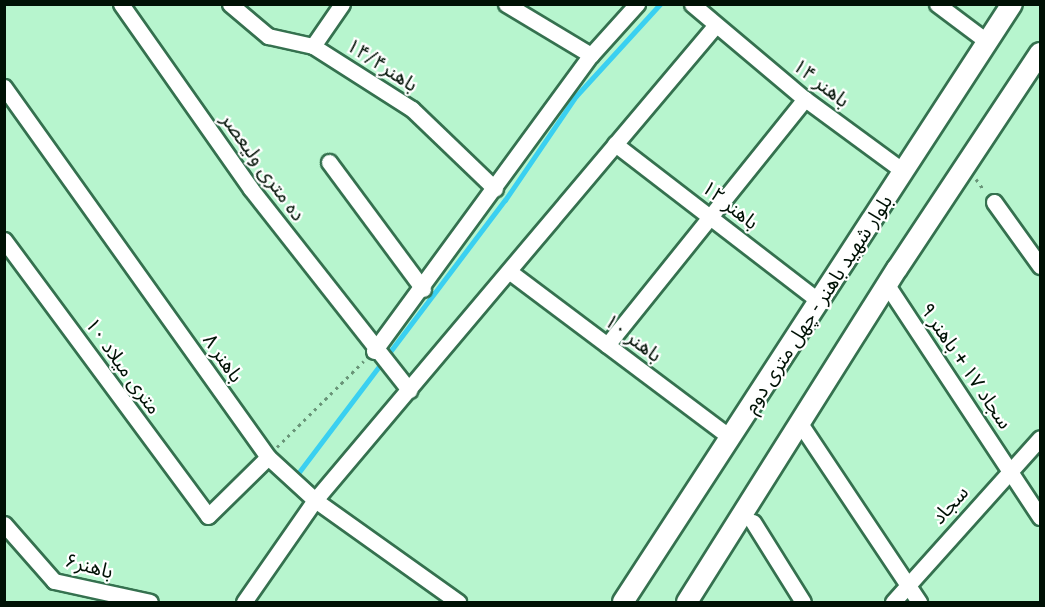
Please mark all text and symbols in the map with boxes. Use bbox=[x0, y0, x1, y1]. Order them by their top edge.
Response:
street label: باهنر۱۴/۴ bbox=[342, 33, 422, 97]
street label: باهنر ۱۴ bbox=[788, 53, 854, 113]
street label: ده متری ولیعصر bbox=[216, 108, 310, 226]
street label: باهنر ۱۲ bbox=[697, 175, 763, 235]
street label: بلوار شهید باهنر - چهل متری دوم bbox=[738, 190, 898, 418]
street label: سجاد ۱۷ + باهنر ۹ bbox=[915, 298, 1017, 434]
street label: باهنر ۱۰ bbox=[600, 309, 666, 367]
street label: ۱۰ متری میلاد bbox=[80, 313, 166, 419]
street label: باهنر ۸ bbox=[198, 329, 248, 387]
street label: سجاد bbox=[926, 481, 974, 529]
street label: باهنر۶ bbox=[62, 548, 116, 584]

